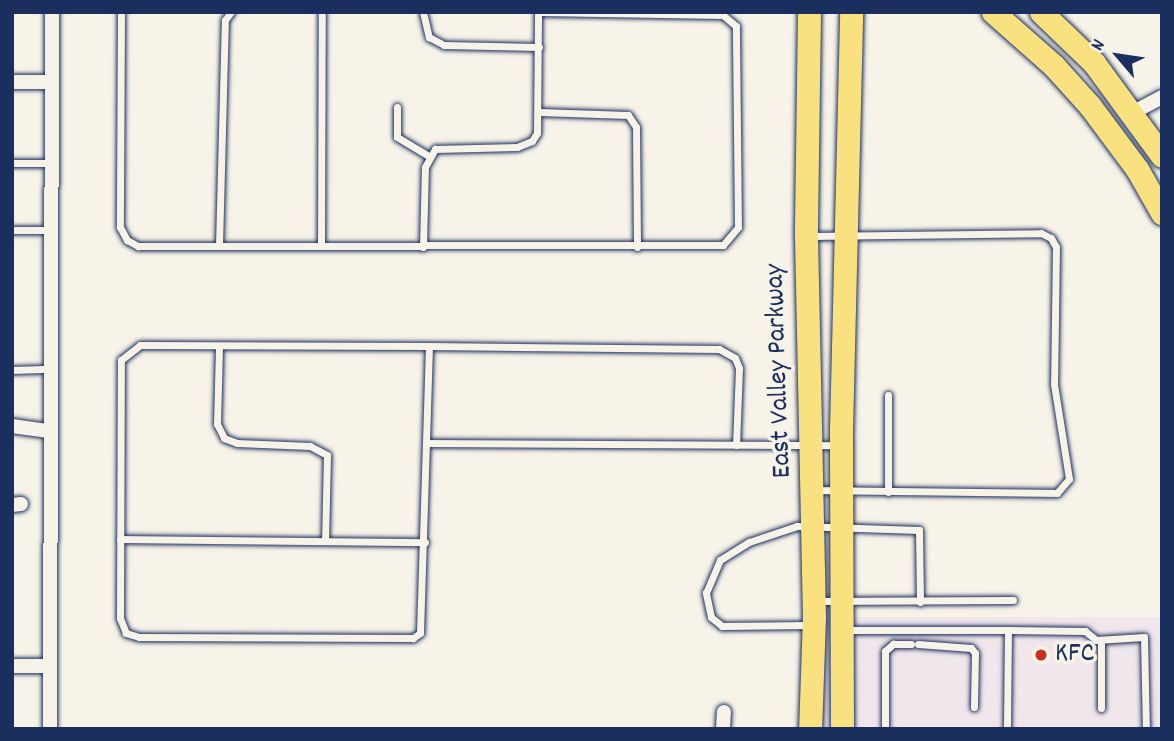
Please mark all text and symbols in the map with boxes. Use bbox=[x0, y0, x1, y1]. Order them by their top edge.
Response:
north arrow bbox=[1083, 21, 1153, 91]
text: N bbox=[1085, 35, 1113, 56]
street label: East Valley Parkway bbox=[759, 263, 801, 479]
place label: KFC bbox=[1055, 638, 1094, 672]
marker: KFC bbox=[1033, 647, 1049, 663]

